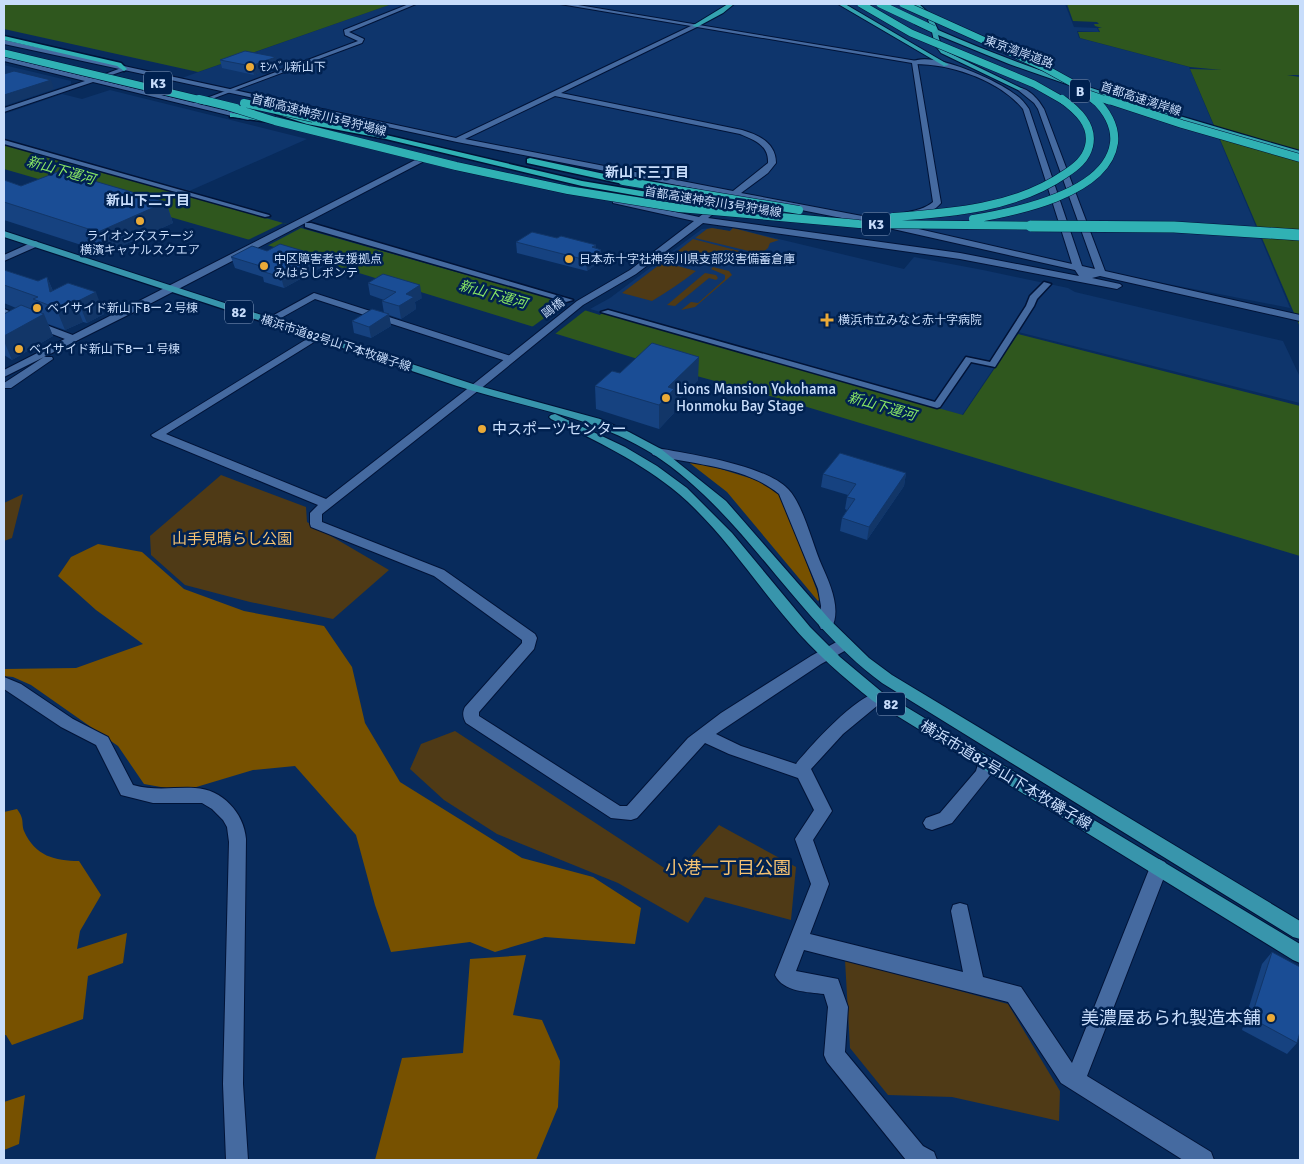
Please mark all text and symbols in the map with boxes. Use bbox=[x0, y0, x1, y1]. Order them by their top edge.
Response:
street label: 東京湾岸道路 bbox=[982, 33, 1055, 72]
place label: ﾓﾝﾍﾞﾙ新山下 bbox=[260, 60, 326, 75]
marker: ﾓﾝﾍﾞﾙ新山下 bbox=[244, 61, 256, 73]
road number: K3 bbox=[144, 72, 172, 95]
street label: 首都高速湾岸線 bbox=[1099, 79, 1183, 120]
road number: B bbox=[1070, 80, 1090, 102]
street label: 首都高速神奈川3号狩場線 bbox=[250, 91, 388, 140]
water label: 新山下運河 bbox=[25, 153, 100, 189]
district label: 新山下三丁目 bbox=[605, 164, 689, 181]
street label: 首都高速神奈川3号狩場線 bbox=[643, 184, 782, 221]
district label: 新山下二丁目 bbox=[106, 192, 190, 209]
road number: K3 bbox=[862, 212, 890, 235]
marker: ライオンズステージ 横濱キャナルスクエア bbox=[134, 215, 146, 227]
place label: ライオンズステージ 横濱キャナルスクエア bbox=[80, 229, 200, 258]
place label: 中区障害者支援拠点 みはらしポンテ bbox=[274, 252, 382, 281]
place label: 日本赤十字社神奈川県支部災害備蓄倉庫 bbox=[579, 252, 795, 267]
marker: 日本赤十字社神奈川県支部災害備蓄倉庫 bbox=[563, 253, 575, 265]
marker: 中区障害者支援拠点 みはらしポンテ bbox=[258, 260, 270, 272]
water label: 新山下運河 bbox=[457, 277, 532, 313]
street label: 鷗橋 bbox=[539, 295, 567, 322]
road number: 82 bbox=[225, 300, 253, 324]
place label: ベイサイド新山下Bー２号棟 bbox=[47, 301, 198, 316]
marker: ベイサイド新山下Bー２号棟 bbox=[31, 302, 43, 314]
street label: 横浜市道82号山下本牧磯子線 bbox=[259, 312, 413, 375]
marker: 横浜市立みなと赤十字病院 bbox=[820, 313, 834, 327]
place label: 横浜市立みなと赤十字病院 bbox=[838, 313, 982, 328]
place label: ベイサイド新山下Bー１号棟 bbox=[29, 342, 180, 357]
marker: ベイサイド新山下Bー１号棟 bbox=[13, 343, 25, 355]
place label: Lions Mansion Yokohama Honmoku Bay Stage bbox=[676, 380, 836, 415]
water label: 新山下運河 bbox=[846, 389, 921, 425]
marker: Lions Mansion Yokohama Honmoku Bay Stage bbox=[660, 392, 672, 404]
place label: 中スポーツセンター bbox=[492, 420, 627, 438]
marker: 中スポーツセンター bbox=[476, 423, 488, 435]
park label: 山手見晴らし公園 bbox=[172, 530, 292, 548]
road number: 82 bbox=[877, 692, 905, 716]
street label: 横浜市道82号山下本牧磯子線 bbox=[917, 717, 1095, 833]
park label: 小港一丁目公園 bbox=[665, 857, 791, 879]
place label: 美濃屋あられ製造本舗 bbox=[1081, 1007, 1261, 1029]
marker: 美濃屋あられ製造本舗 bbox=[1265, 1012, 1277, 1024]

